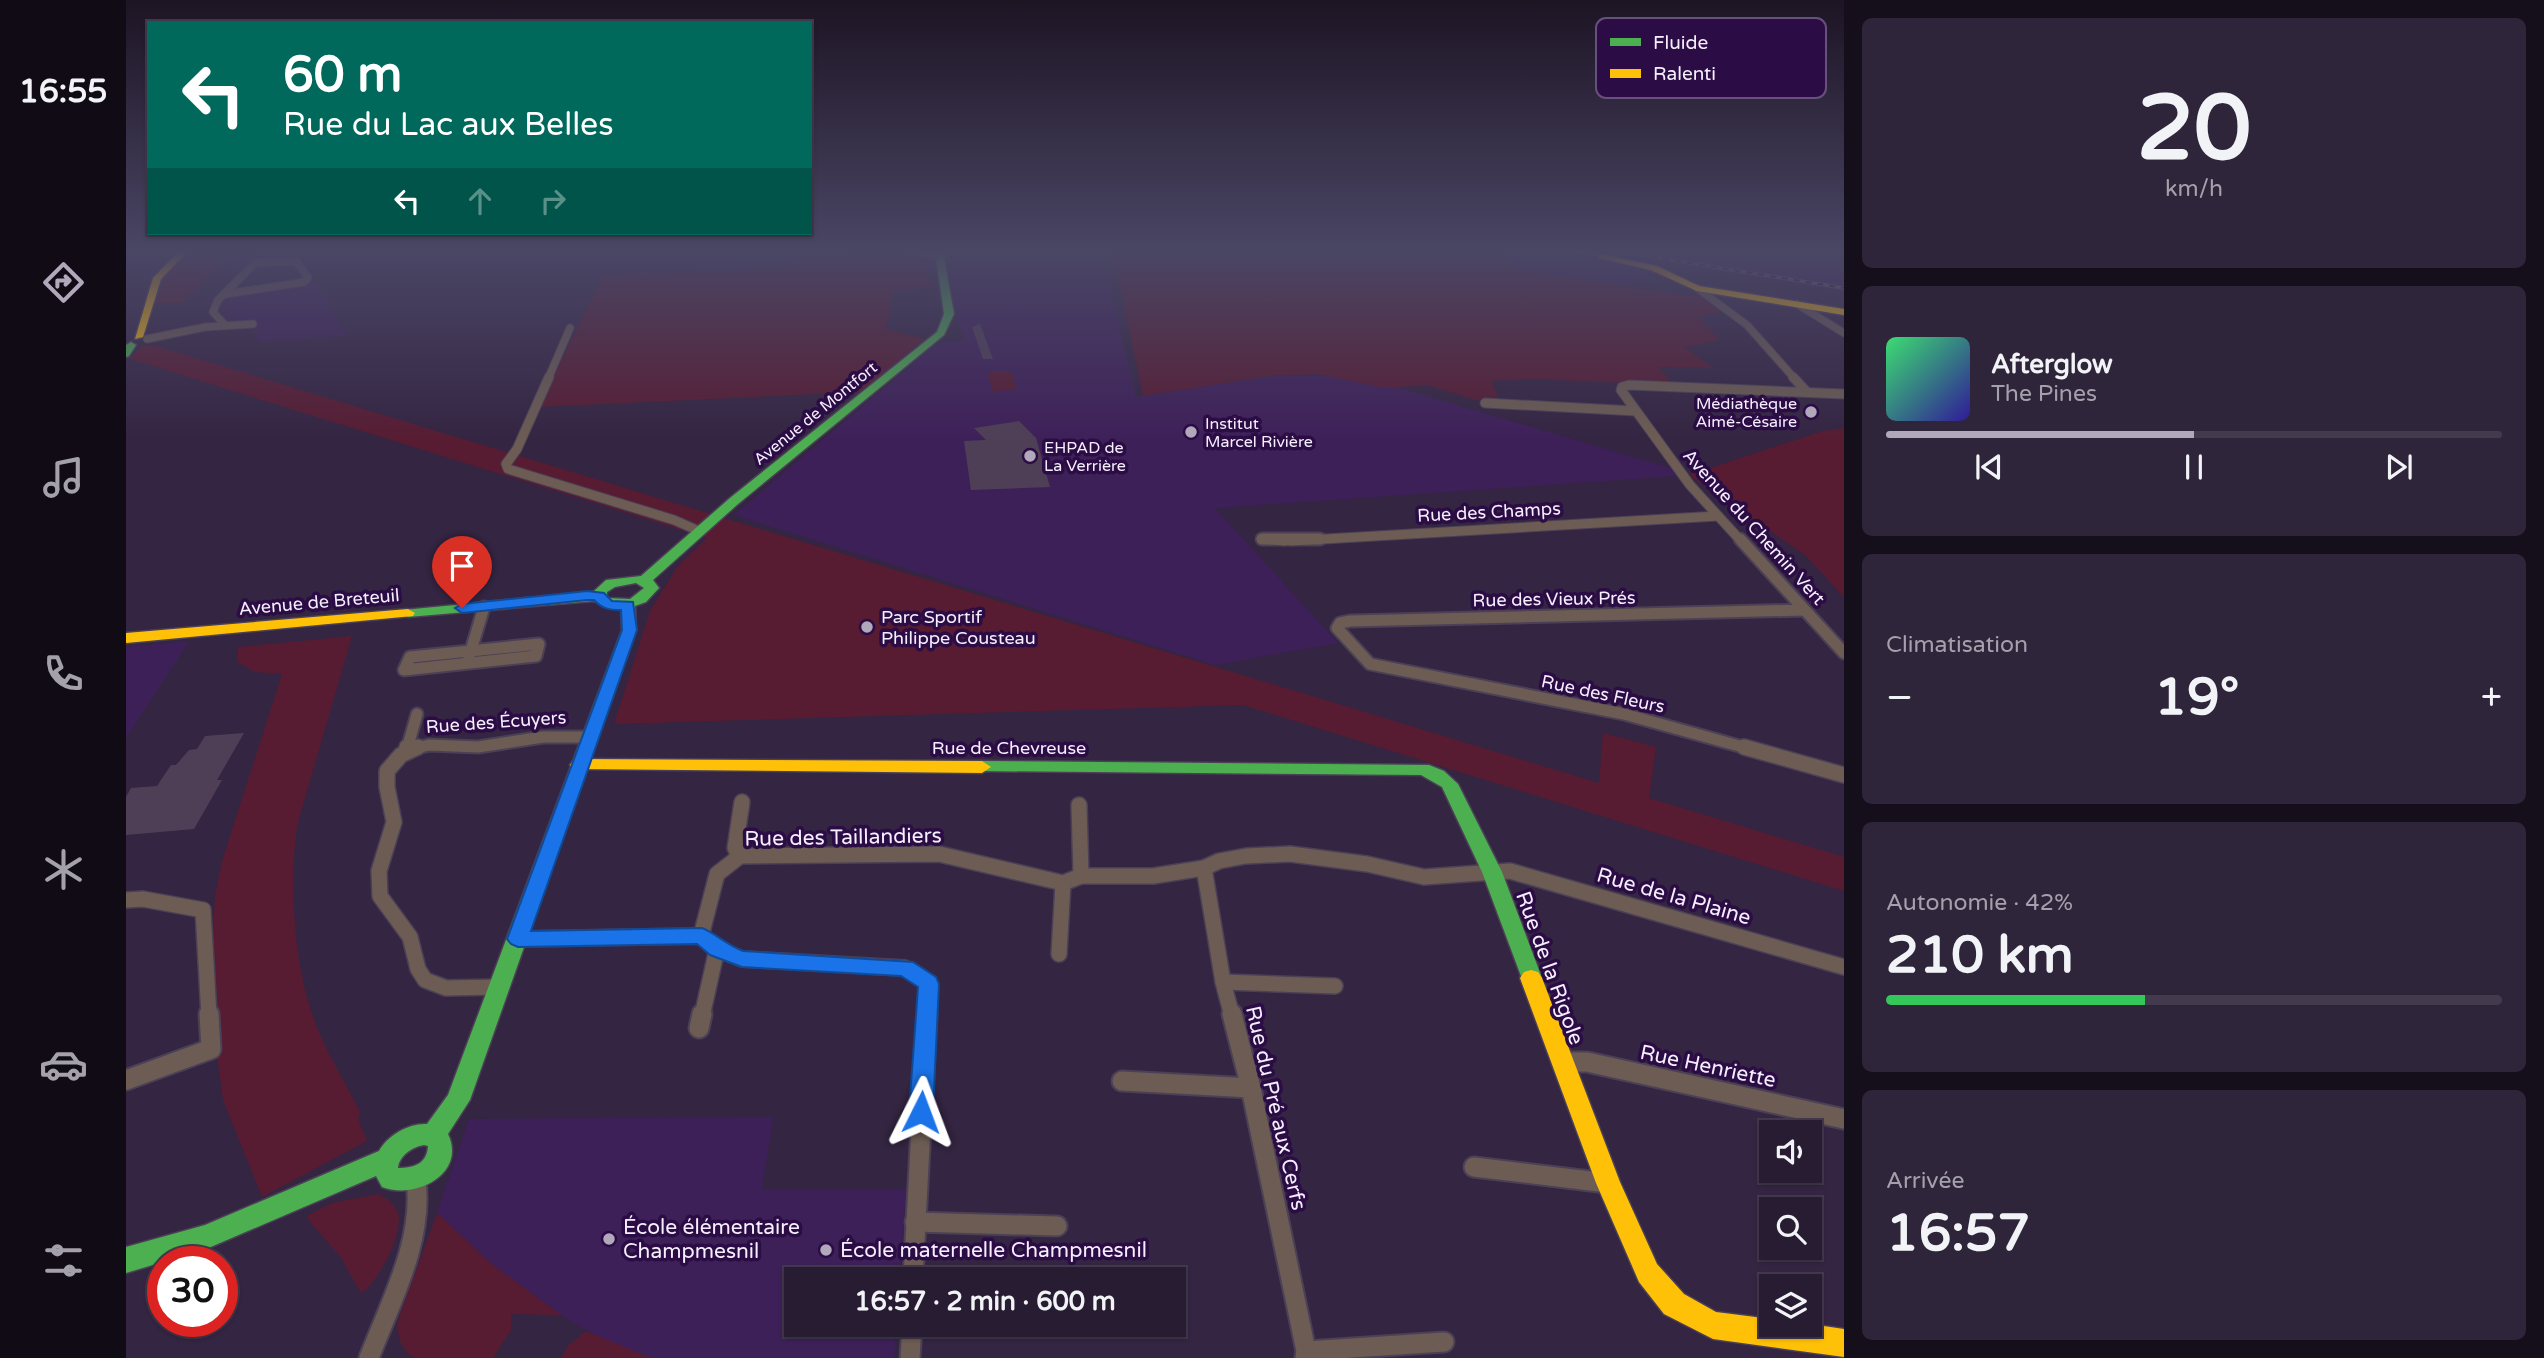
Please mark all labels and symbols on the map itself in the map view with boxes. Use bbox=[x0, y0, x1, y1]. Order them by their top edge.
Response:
legend bbox=[1596, 18, 1826, 98]
text: Fluide bbox=[1653, 32, 1708, 54]
text: Ralenti bbox=[1653, 63, 1716, 85]
street label: Avenue de Montfort bbox=[750, 358, 881, 470]
place label: Médiathèque Aimé-Césaire bbox=[1695, 394, 1797, 432]
marker: Médiathèque Aimé-Césaire bbox=[1803, 404, 1819, 420]
place label: Institut Marcel Rivière bbox=[1205, 414, 1313, 452]
marker: Institut Marcel Rivière bbox=[1183, 424, 1199, 440]
place label: EHPAD de La Verrière bbox=[1044, 438, 1126, 476]
street label: Avenue du Chemin Vert bbox=[1678, 445, 1830, 609]
marker: EHPAD de La Verrière bbox=[1022, 448, 1038, 464]
street label: Rue des Champs bbox=[1417, 497, 1561, 527]
pin bbox=[432, 536, 492, 608]
street label: Avenue de Breteuil bbox=[238, 584, 400, 620]
street label: Rue des Vieux Prés bbox=[1472, 587, 1636, 611]
place label: Parc Sportif Philippe Cousteau bbox=[881, 606, 1036, 649]
marker: Parc Sportif Philippe Cousteau bbox=[859, 619, 875, 635]
street label: Rue des Fleurs bbox=[1539, 670, 1667, 718]
street label: Rue des Écuyers bbox=[425, 706, 567, 738]
street label: Rue de Chevreuse bbox=[932, 737, 1086, 759]
street label: Rue des Taillandiers bbox=[744, 823, 942, 852]
street label: Rue de la Plaine bbox=[1594, 863, 1754, 930]
street label: Rue de la Rigole bbox=[1510, 888, 1589, 1048]
street label: Rue du Pré aux Cerfs bbox=[1240, 1004, 1311, 1213]
street label: Rue Henriette bbox=[1638, 1040, 1778, 1093]
position arrow bbox=[884, 1075, 958, 1149]
place label: École élémentaire Champmesnil bbox=[623, 1215, 800, 1264]
marker: École élémentaire Champmesnil bbox=[601, 1231, 617, 1247]
place label: École maternelle Champmesnil bbox=[840, 1238, 1147, 1263]
marker: École maternelle Champmesnil bbox=[818, 1242, 834, 1258]
speed limit sign: 30 bbox=[147, 1246, 238, 1337]

